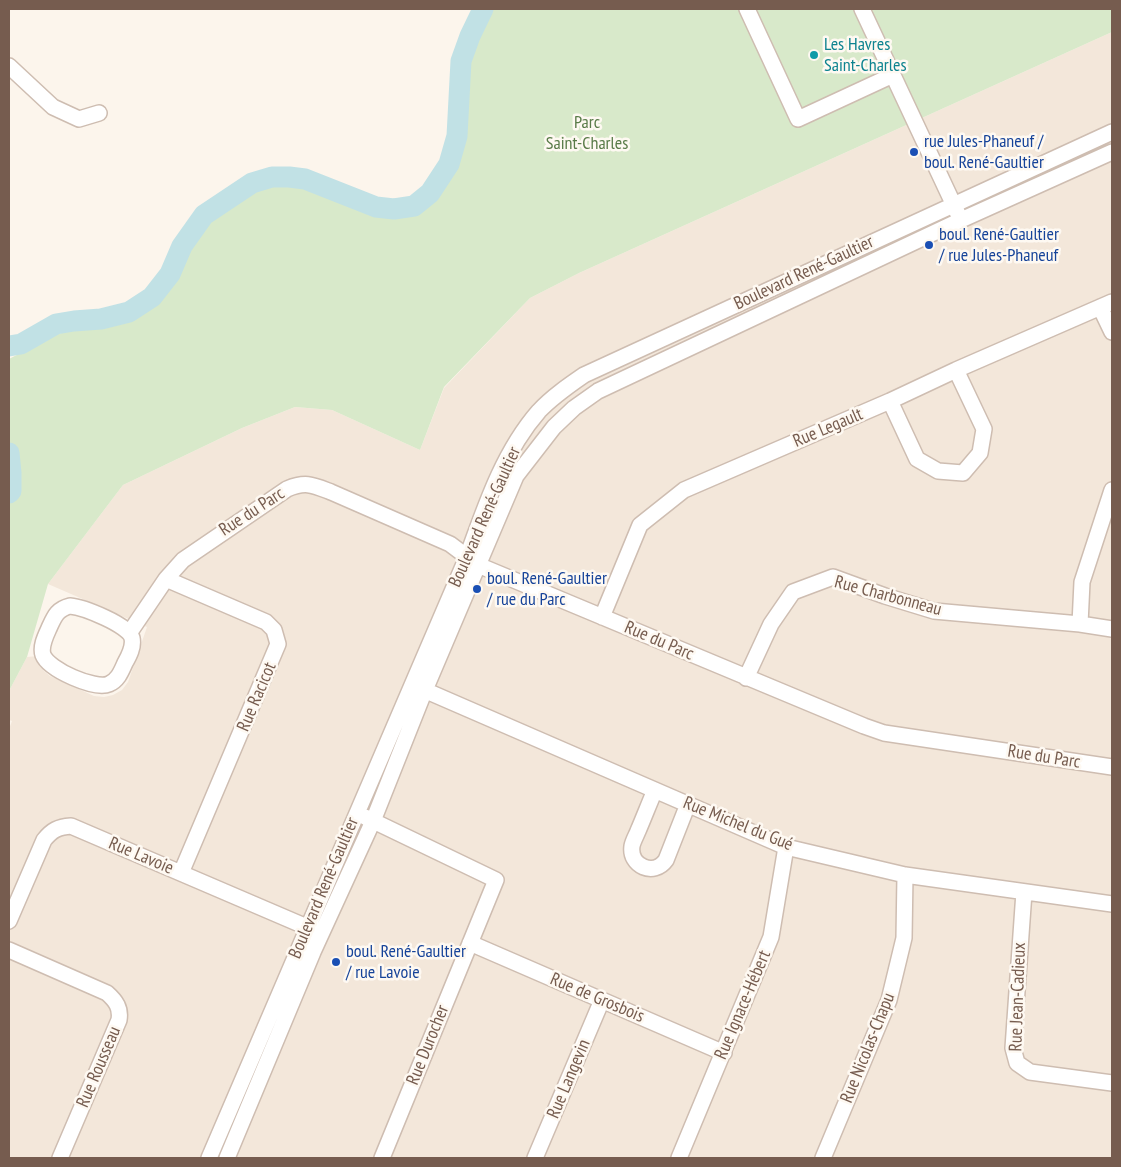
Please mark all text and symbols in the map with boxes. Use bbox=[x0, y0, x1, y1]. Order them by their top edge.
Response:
place label: Les Havres Saint-Charles bbox=[824, 34, 906, 76]
marker: Les Havres Saint-Charles bbox=[808, 49, 820, 61]
park label: Parc Saint-Charles bbox=[546, 112, 628, 154]
place label: rue Jules-Phaneuf / boul. René-Gaultier bbox=[924, 131, 1044, 173]
marker: rue Jules-Phaneuf / boul. René-Gaultier bbox=[908, 146, 920, 158]
place label: boul. René-Gaultier / rue Jules-Phaneuf bbox=[939, 224, 1059, 266]
street label: Boulevard René-Gaultier bbox=[731, 231, 877, 315]
marker: boul. René-Gaultier / rue Jules-Phaneuf bbox=[923, 239, 935, 251]
street label: Rue Legault bbox=[790, 404, 866, 452]
street label: Boulevard René-Gaultier bbox=[444, 443, 526, 591]
street label: Rue du Parc bbox=[215, 483, 289, 541]
place label: boul. René-Gaultier / rue du Parc bbox=[487, 568, 607, 610]
street label: Rue Charbonneau bbox=[832, 571, 944, 621]
marker: boul. René-Gaultier / rue du Parc bbox=[471, 583, 483, 595]
street label: Rue du Parc bbox=[621, 617, 697, 665]
street label: Rue Racicot bbox=[233, 659, 281, 735]
street label: Rue du Parc bbox=[1006, 741, 1082, 773]
street label: Rue Michel du Gué bbox=[680, 792, 796, 856]
street label: Boulevard René-Gaultier bbox=[284, 814, 364, 962]
street label: Rue Lavoie bbox=[105, 833, 177, 879]
place label: boul. René-Gaultier / rue Lavoie bbox=[346, 941, 466, 984]
street label: Rue Jean-Cadieux bbox=[1005, 942, 1031, 1052]
street label: Rue Ignace-Hébert bbox=[710, 947, 776, 1063]
marker: boul. René-Gaultier / rue Lavoie bbox=[330, 956, 342, 968]
street label: Rue de Grosbois bbox=[547, 969, 647, 1027]
street label: Rue Nicolas-Chapu bbox=[836, 990, 900, 1106]
street label: Rue Durocher bbox=[402, 1002, 454, 1088]
street label: Rue Rousseau bbox=[72, 1023, 126, 1111]
street label: Rue Langevin bbox=[543, 1036, 595, 1122]

